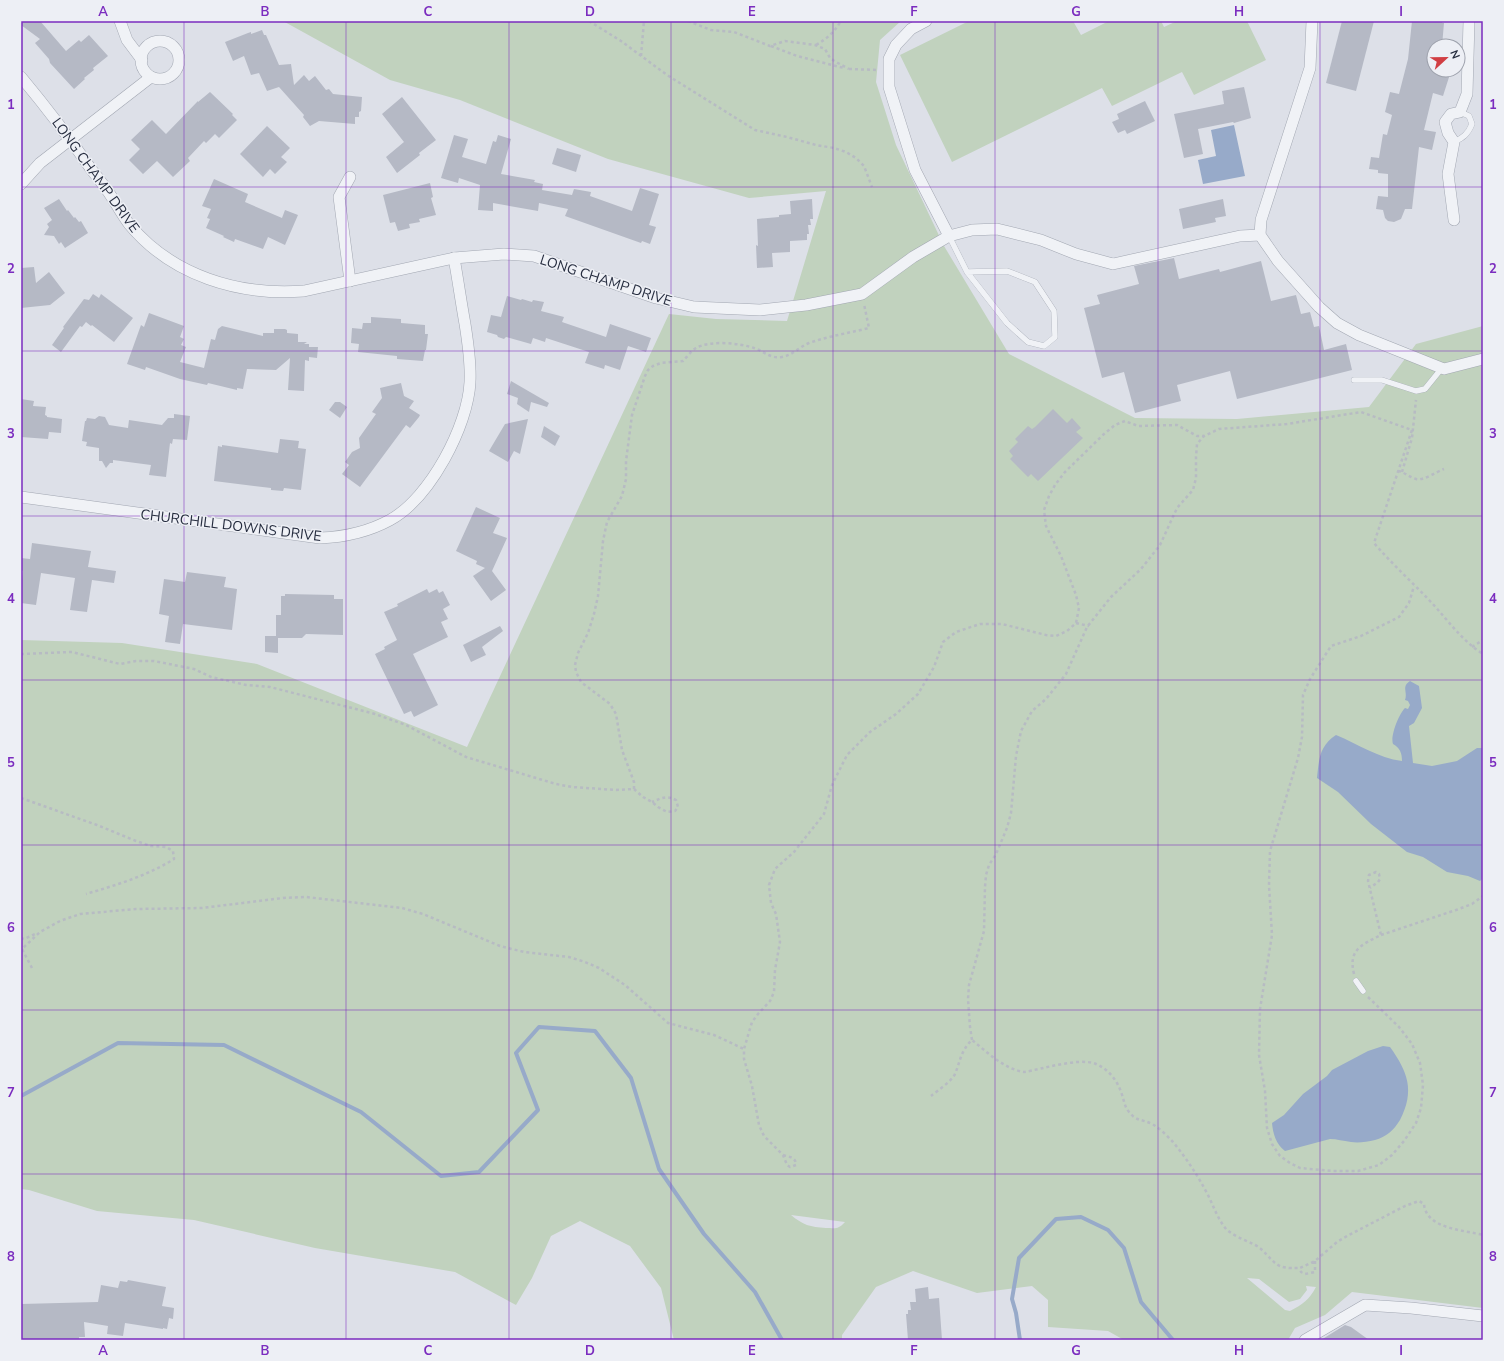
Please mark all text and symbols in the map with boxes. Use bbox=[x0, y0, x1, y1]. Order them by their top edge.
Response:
text: A bbox=[98, 3, 108, 21]
text: B bbox=[261, 3, 270, 21]
text: C bbox=[424, 3, 433, 21]
text: D bbox=[585, 3, 595, 21]
text: E bbox=[748, 3, 756, 21]
text: F bbox=[910, 3, 918, 21]
text: G bbox=[1071, 3, 1081, 21]
text: H bbox=[1234, 3, 1244, 21]
text: I bbox=[1399, 3, 1403, 21]
north arrow bbox=[1426, 38, 1466, 78]
text: N bbox=[1446, 48, 1463, 61]
text: 1 bbox=[7, 96, 15, 114]
text: 1 bbox=[1489, 96, 1497, 114]
street label: LONG CHAMP DRIVE bbox=[47, 114, 144, 237]
street label: LONG CHAMP DRIVE bbox=[537, 250, 674, 311]
text: 2 bbox=[7, 260, 15, 278]
text: 2 bbox=[1489, 260, 1497, 278]
text: 3 bbox=[7, 425, 15, 443]
text: 3 bbox=[1489, 425, 1497, 443]
street label: CHURCHILL DOWNS DRIVE bbox=[139, 505, 322, 546]
text: 4 bbox=[7, 590, 15, 608]
text: 4 bbox=[1489, 590, 1497, 608]
text: 5 bbox=[7, 754, 15, 772]
text: 5 bbox=[1489, 754, 1497, 772]
text: 6 bbox=[7, 919, 15, 937]
text: 6 bbox=[1489, 919, 1497, 937]
text: 7 bbox=[7, 1084, 15, 1102]
text: 7 bbox=[1489, 1084, 1497, 1102]
text: 8 bbox=[7, 1248, 15, 1266]
text: 8 bbox=[1489, 1248, 1497, 1266]
text: A bbox=[98, 1342, 108, 1360]
text: B bbox=[261, 1342, 270, 1360]
text: C bbox=[424, 1342, 433, 1360]
text: D bbox=[585, 1342, 595, 1360]
text: E bbox=[748, 1342, 756, 1360]
text: F bbox=[910, 1342, 918, 1360]
text: G bbox=[1071, 1342, 1081, 1360]
text: H bbox=[1234, 1342, 1244, 1360]
text: I bbox=[1399, 1342, 1403, 1360]

